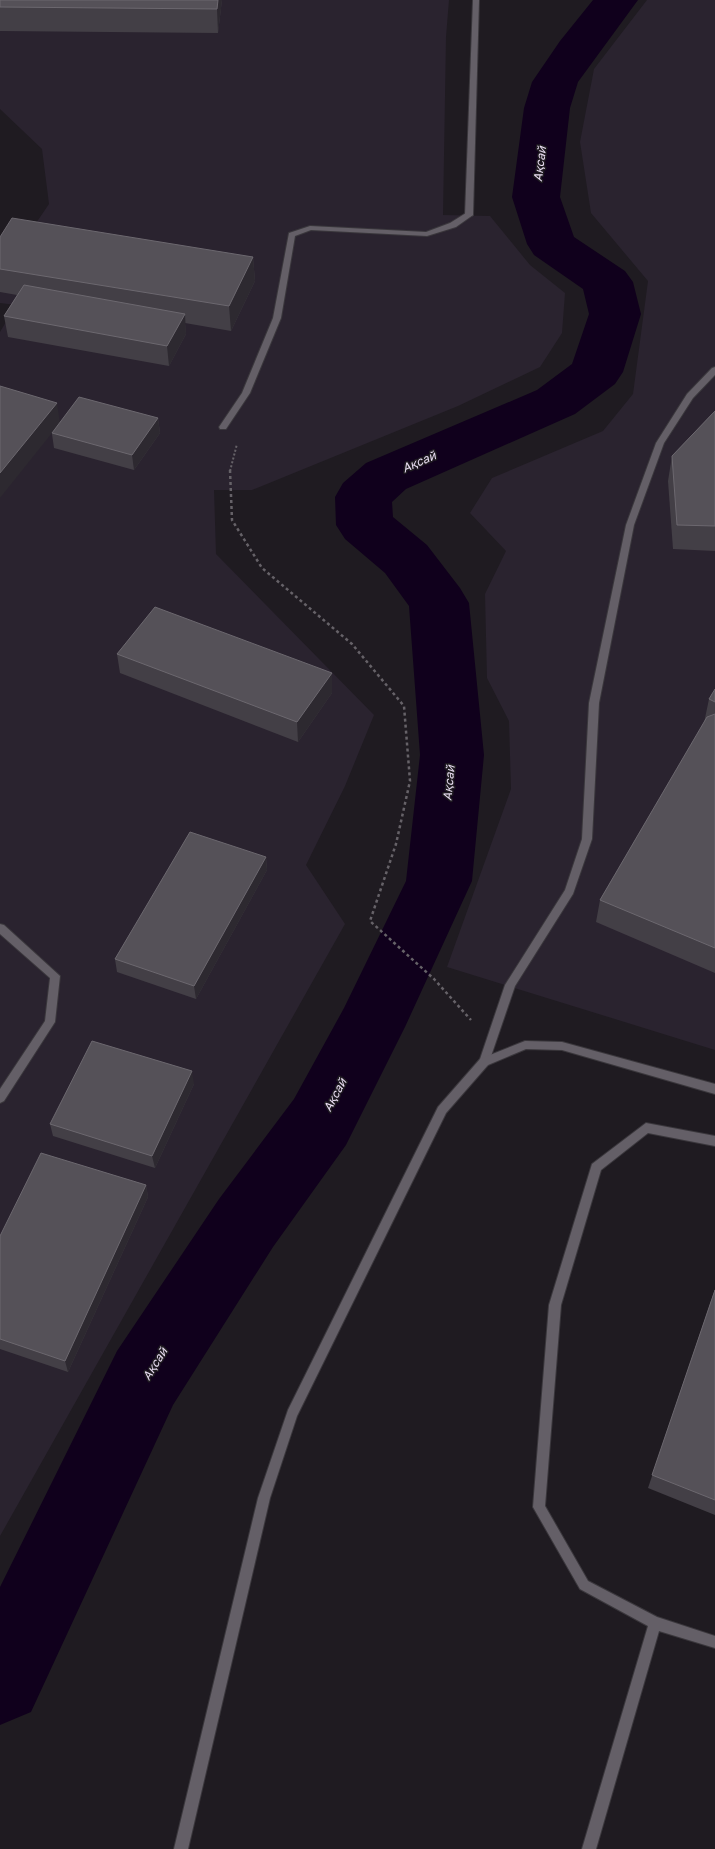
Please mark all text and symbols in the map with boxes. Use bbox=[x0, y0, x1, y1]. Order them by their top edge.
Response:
water label: Ақсай bbox=[530, 145, 549, 182]
water label: Ақсай bbox=[400, 447, 439, 476]
water label: Ақсай bbox=[439, 764, 458, 801]
water label: Ақсай bbox=[320, 1075, 350, 1114]
water label: Ақсай bbox=[139, 1344, 171, 1383]

